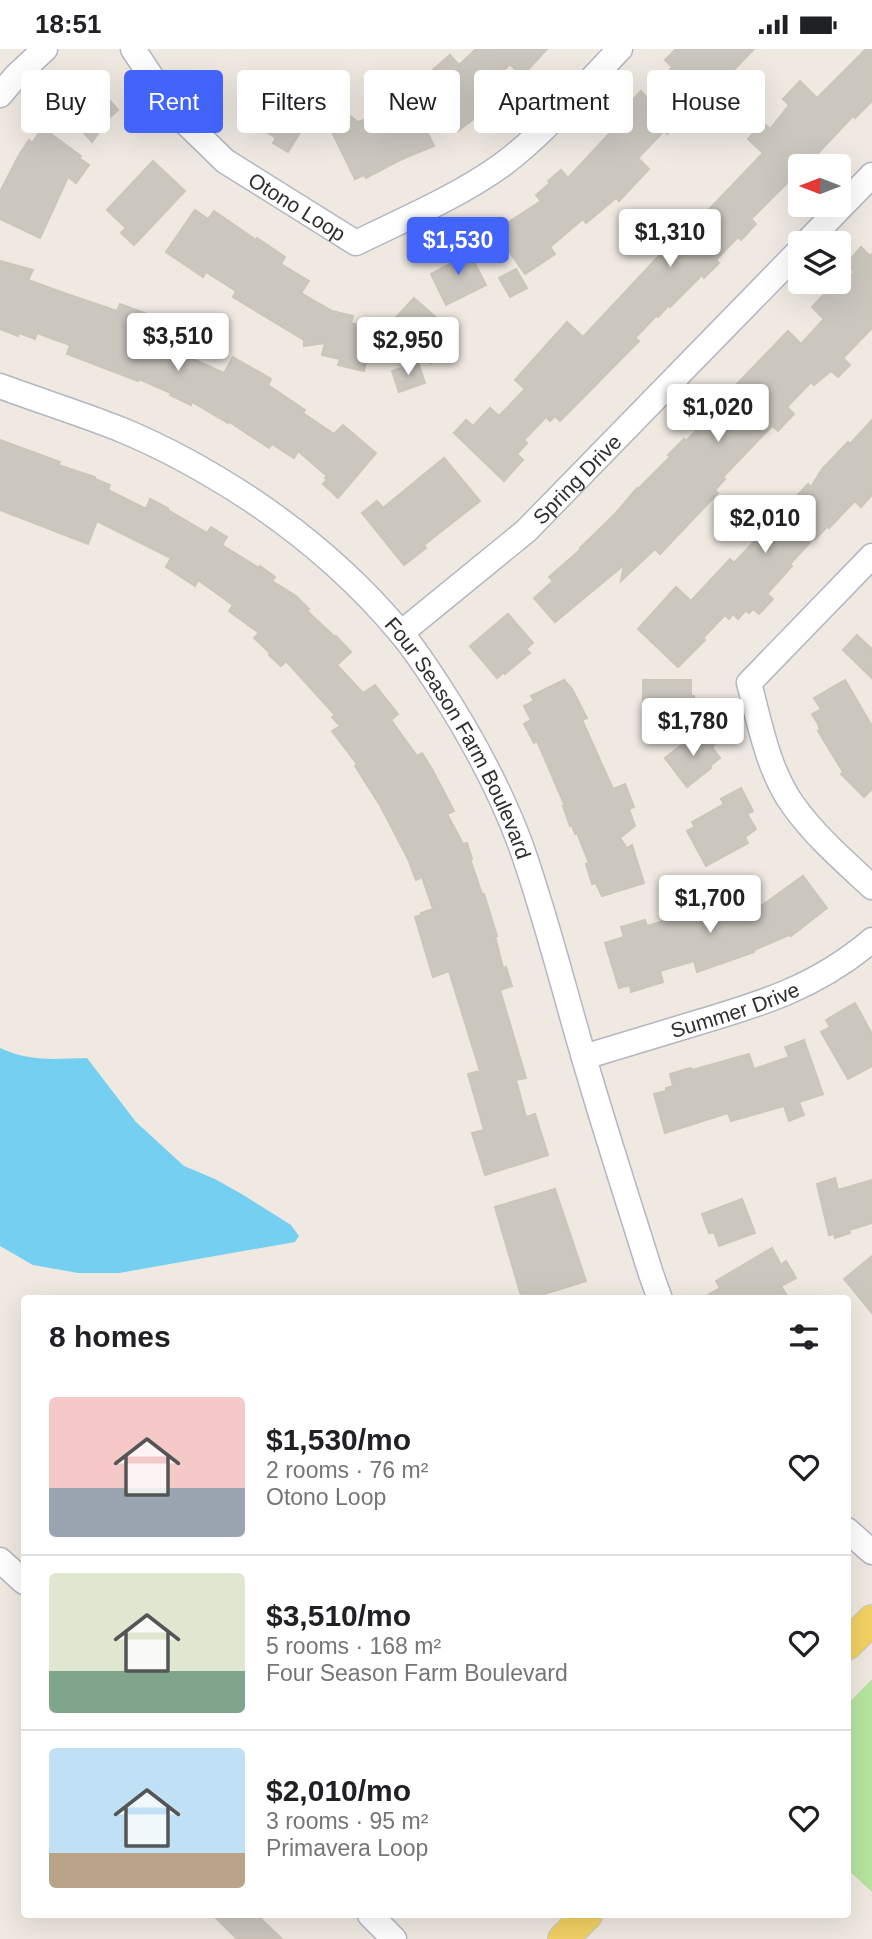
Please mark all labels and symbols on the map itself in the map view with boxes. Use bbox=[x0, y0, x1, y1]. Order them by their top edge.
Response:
north arrow bbox=[788, 154, 850, 217]
street label: Otono Loop bbox=[245, 167, 350, 245]
pin: $1,310 bbox=[613, 209, 727, 269]
pin: $1,530 bbox=[401, 217, 515, 277]
pin: $3,510 bbox=[121, 313, 235, 373]
pin: $2,950 bbox=[351, 317, 465, 377]
pin: $1,020 bbox=[661, 385, 775, 444]
street label: Spring Drive bbox=[528, 430, 625, 528]
pin: $2,010 bbox=[708, 496, 822, 555]
street label: Four Season Farm Boulevard bbox=[381, 612, 536, 862]
pin: $1,780 bbox=[636, 699, 750, 758]
pin: $1,700 bbox=[653, 875, 767, 935]
street label: Summer Drive bbox=[668, 977, 803, 1042]

